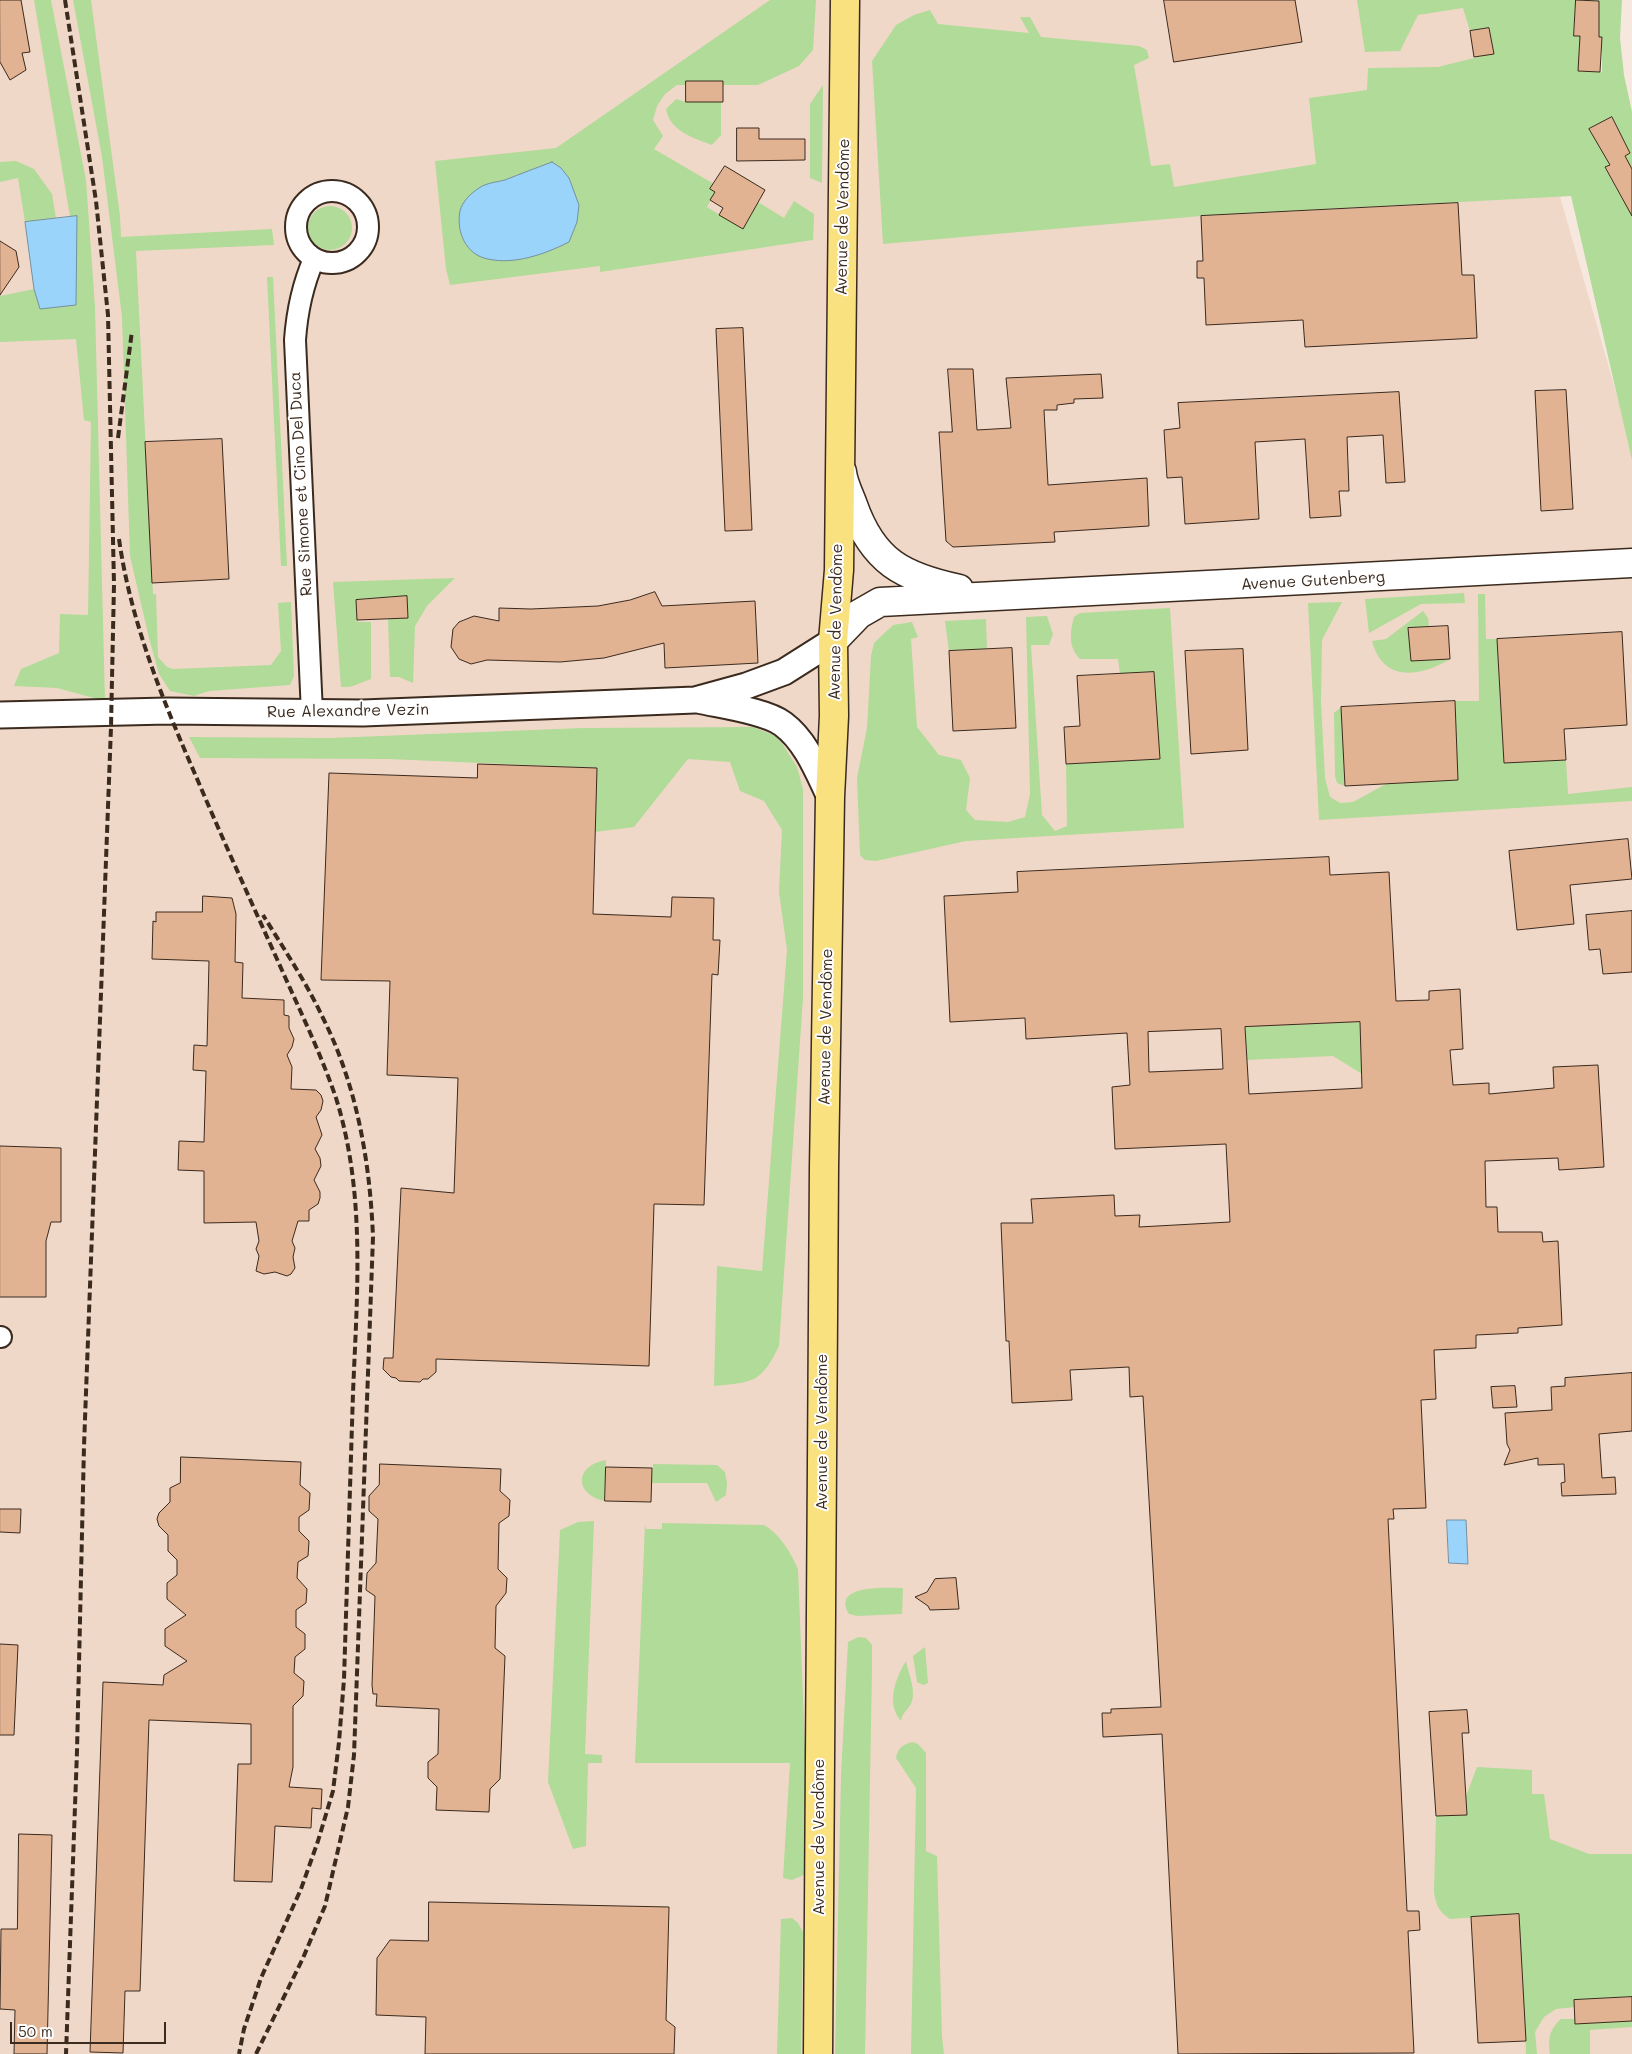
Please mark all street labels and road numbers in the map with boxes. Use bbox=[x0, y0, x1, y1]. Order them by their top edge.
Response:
street label: Avenue de Vendôme bbox=[832, 138, 854, 296]
street label: Rue Simone et Cino Del Duca bbox=[286, 371, 316, 597]
street label: Avenue de Vendôme bbox=[825, 543, 847, 701]
street label: Avenue Gutenberg bbox=[1240, 568, 1386, 594]
street label: Rue Alexandre Vezin bbox=[267, 700, 429, 722]
street label: Avenue de Vendôme bbox=[815, 948, 837, 1106]
street label: Avenue de Vendôme bbox=[812, 1354, 832, 1510]
street label: Avenue de Vendôme bbox=[809, 1759, 829, 1915]

